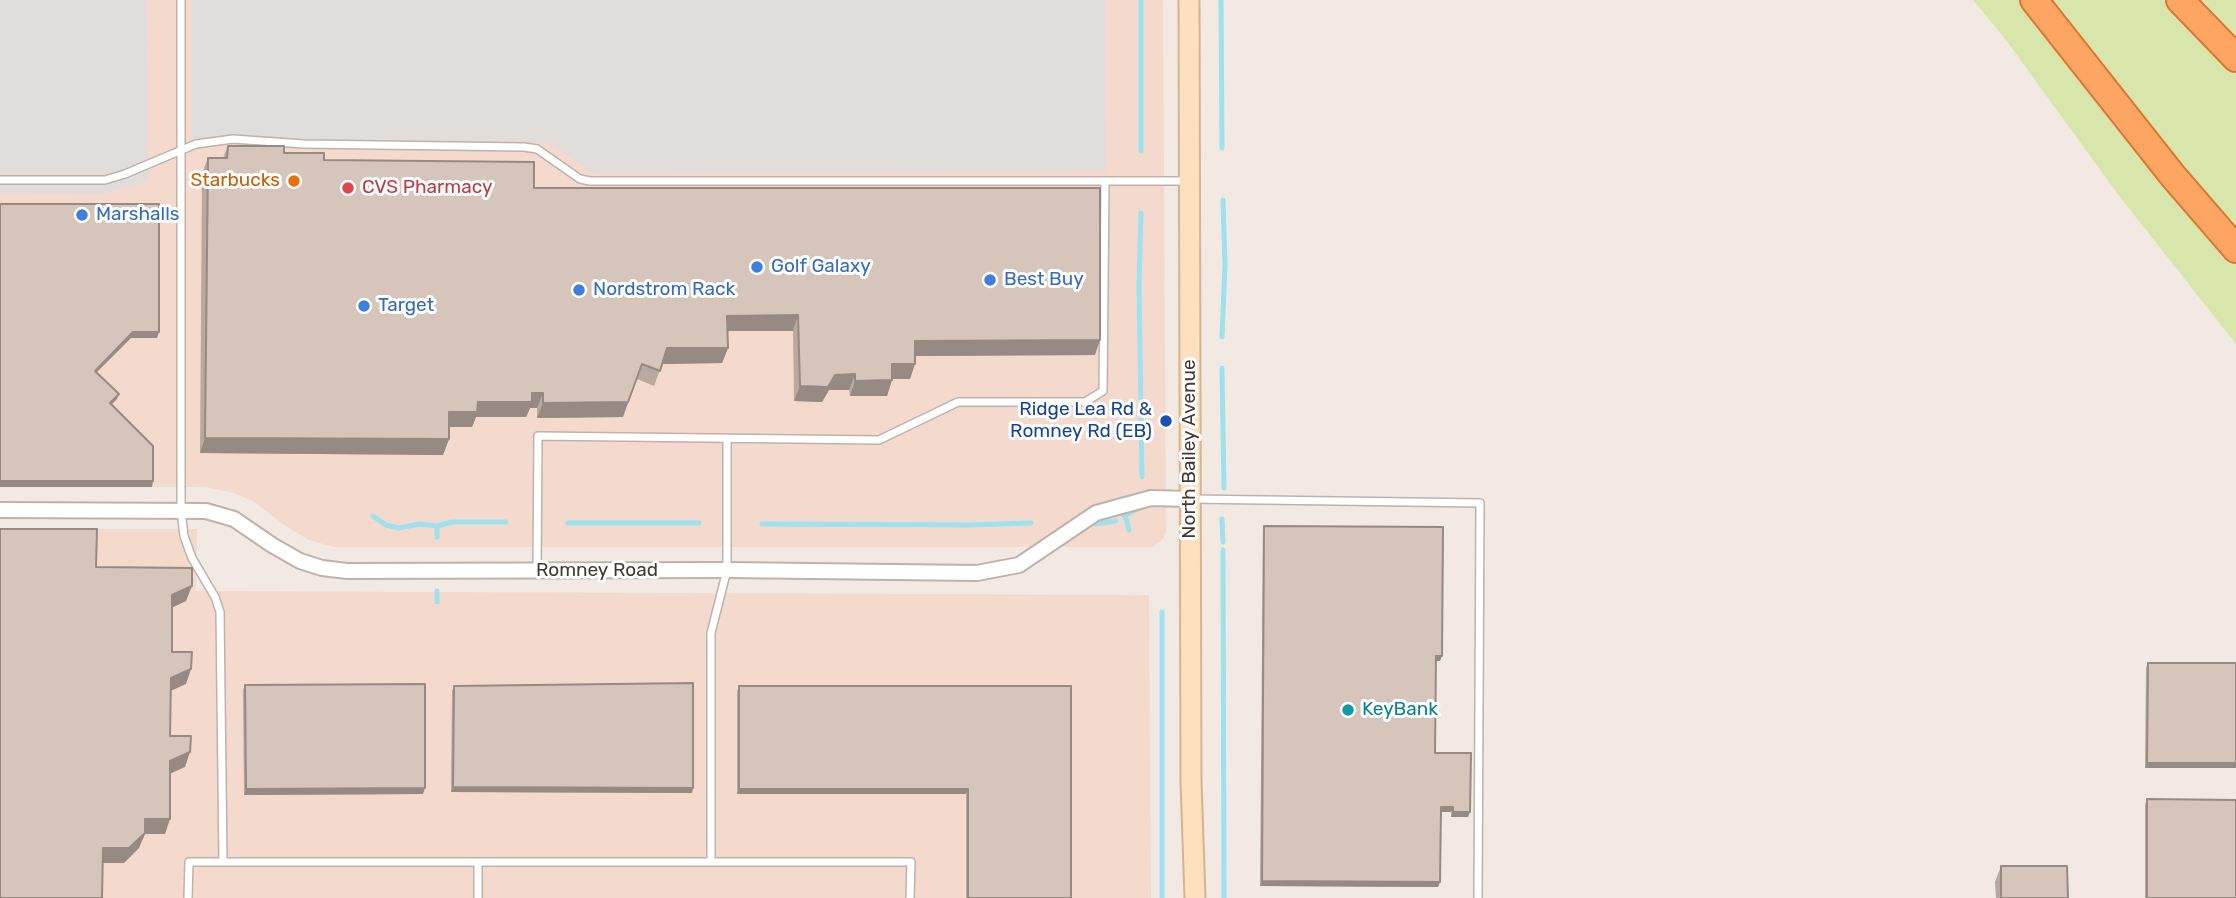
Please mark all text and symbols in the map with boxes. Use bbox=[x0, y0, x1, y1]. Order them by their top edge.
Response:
place label: Starbucks bbox=[191, 170, 280, 192]
marker: Starbucks bbox=[286, 173, 302, 189]
place label: CVS Pharmacy bbox=[362, 177, 492, 199]
marker: CVS Pharmacy bbox=[340, 180, 356, 196]
place label: Marshalls bbox=[96, 204, 179, 226]
marker: Marshalls bbox=[74, 207, 90, 223]
place label: Golf Galaxy bbox=[771, 256, 871, 278]
marker: Golf Galaxy bbox=[749, 259, 765, 275]
place label: Best Buy bbox=[1004, 269, 1084, 291]
marker: Best Buy bbox=[982, 272, 998, 288]
place label: Nordstrom Rack bbox=[593, 279, 735, 301]
marker: Nordstrom Rack bbox=[571, 282, 587, 298]
place label: Target bbox=[378, 295, 434, 317]
marker: Target bbox=[356, 298, 372, 314]
street label: North Bailey Avenue bbox=[1179, 359, 1201, 539]
place label: Ridge Lea Rd & Romney Rd (EB) bbox=[1010, 399, 1152, 443]
marker: Ridge Lea Rd & Romney Rd (EB) bbox=[1158, 413, 1174, 429]
street label: Romney Road bbox=[536, 560, 658, 582]
place label: KeyBank bbox=[1362, 699, 1438, 721]
marker: KeyBank bbox=[1340, 702, 1356, 718]

